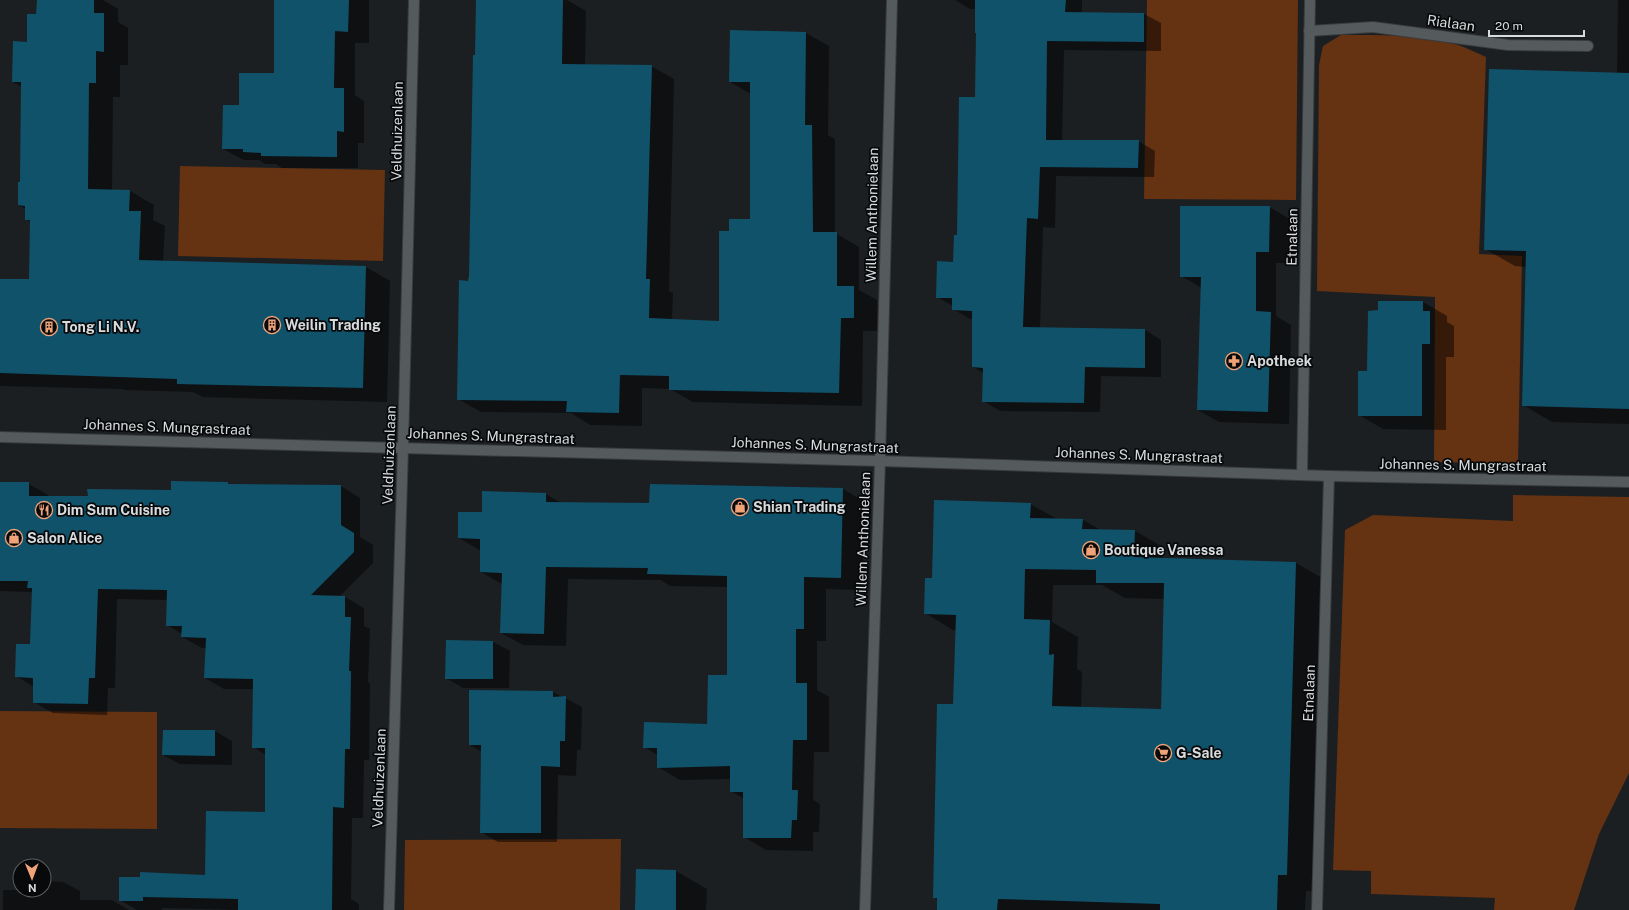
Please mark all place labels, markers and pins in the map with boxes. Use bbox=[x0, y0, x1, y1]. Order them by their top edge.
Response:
building icon: Weilin Trading bbox=[262, 315, 282, 335]
building icon: Tong Li N.V. bbox=[39, 317, 59, 337]
place label: Weilin Trading bbox=[285, 317, 381, 333]
place label: Tong Li N.V. bbox=[62, 319, 140, 335]
pharmacy icon: Apotheek bbox=[1224, 351, 1244, 371]
place label: Apotheek bbox=[1247, 353, 1312, 369]
shop icon: Shian Trading bbox=[730, 497, 750, 517]
place label: Shian Trading bbox=[753, 499, 846, 515]
restaurant icon: Dim Sum Cuisine bbox=[34, 500, 54, 520]
place label: Dim Sum Cuisine bbox=[57, 502, 170, 518]
shop icon: Salon Alice bbox=[4, 528, 24, 548]
place label: Salon Alice bbox=[27, 530, 102, 546]
shop icon: Boutique Vanessa bbox=[1081, 540, 1101, 560]
place label: Boutique Vanessa bbox=[1104, 542, 1224, 558]
supermarket icon: G-Sale bbox=[1153, 743, 1173, 763]
place label: G-Sale bbox=[1176, 745, 1222, 761]

